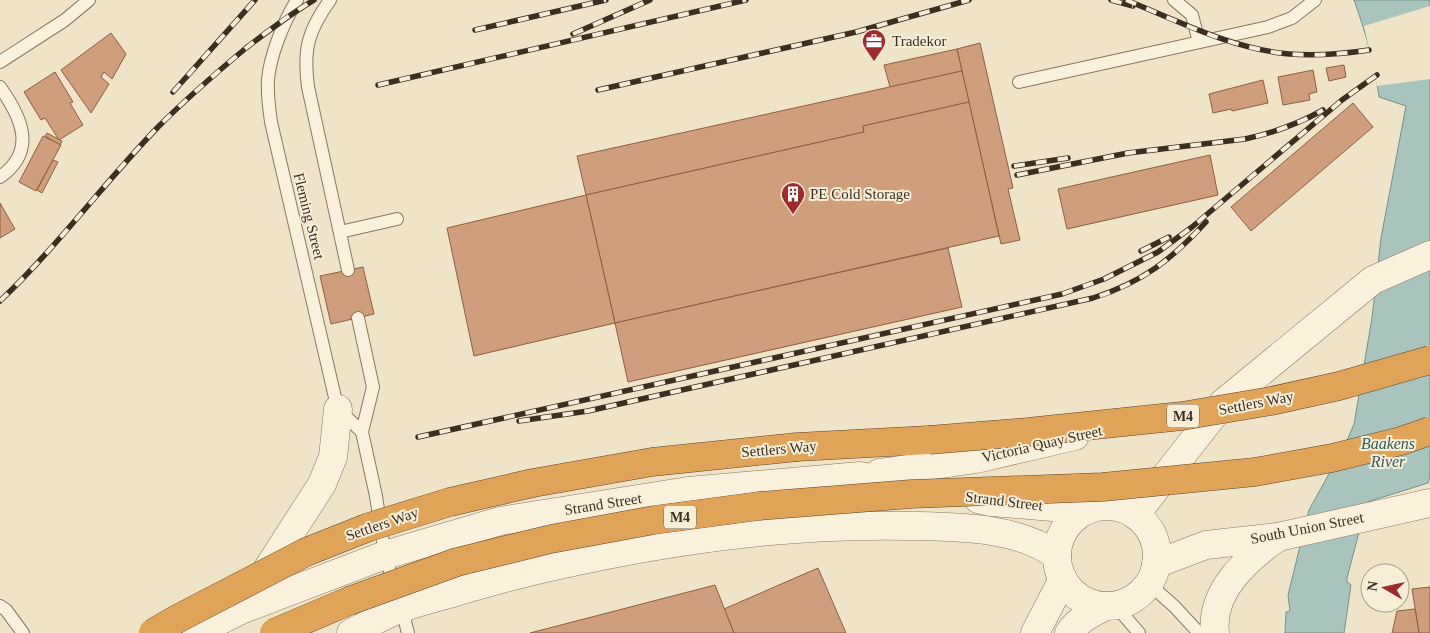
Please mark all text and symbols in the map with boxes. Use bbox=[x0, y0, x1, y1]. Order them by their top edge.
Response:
office icon: Tradekor bbox=[861, 28, 887, 62]
place label: Tradekor bbox=[892, 33, 946, 49]
street label: Fleming Street bbox=[291, 171, 328, 262]
building icon: PE Cold Storage bbox=[780, 181, 806, 215]
place label: PE Cold Storage bbox=[810, 186, 910, 202]
street label: Settlers Way bbox=[1217, 388, 1295, 418]
road number: M4 bbox=[1167, 404, 1199, 428]
street label: Victoria Quay Street bbox=[980, 422, 1105, 466]
water label: Baakens River bbox=[1361, 435, 1415, 470]
street label: Settlers Way bbox=[741, 438, 818, 460]
street label: Strand Street bbox=[964, 488, 1044, 514]
street label: Strand Street bbox=[563, 490, 644, 518]
street label: Settlers Way bbox=[344, 504, 421, 544]
road number: M4 bbox=[664, 506, 696, 528]
street label: South Union Street bbox=[1249, 509, 1366, 547]
north arrow bbox=[1360, 563, 1410, 613]
text: N bbox=[1364, 580, 1381, 592]

